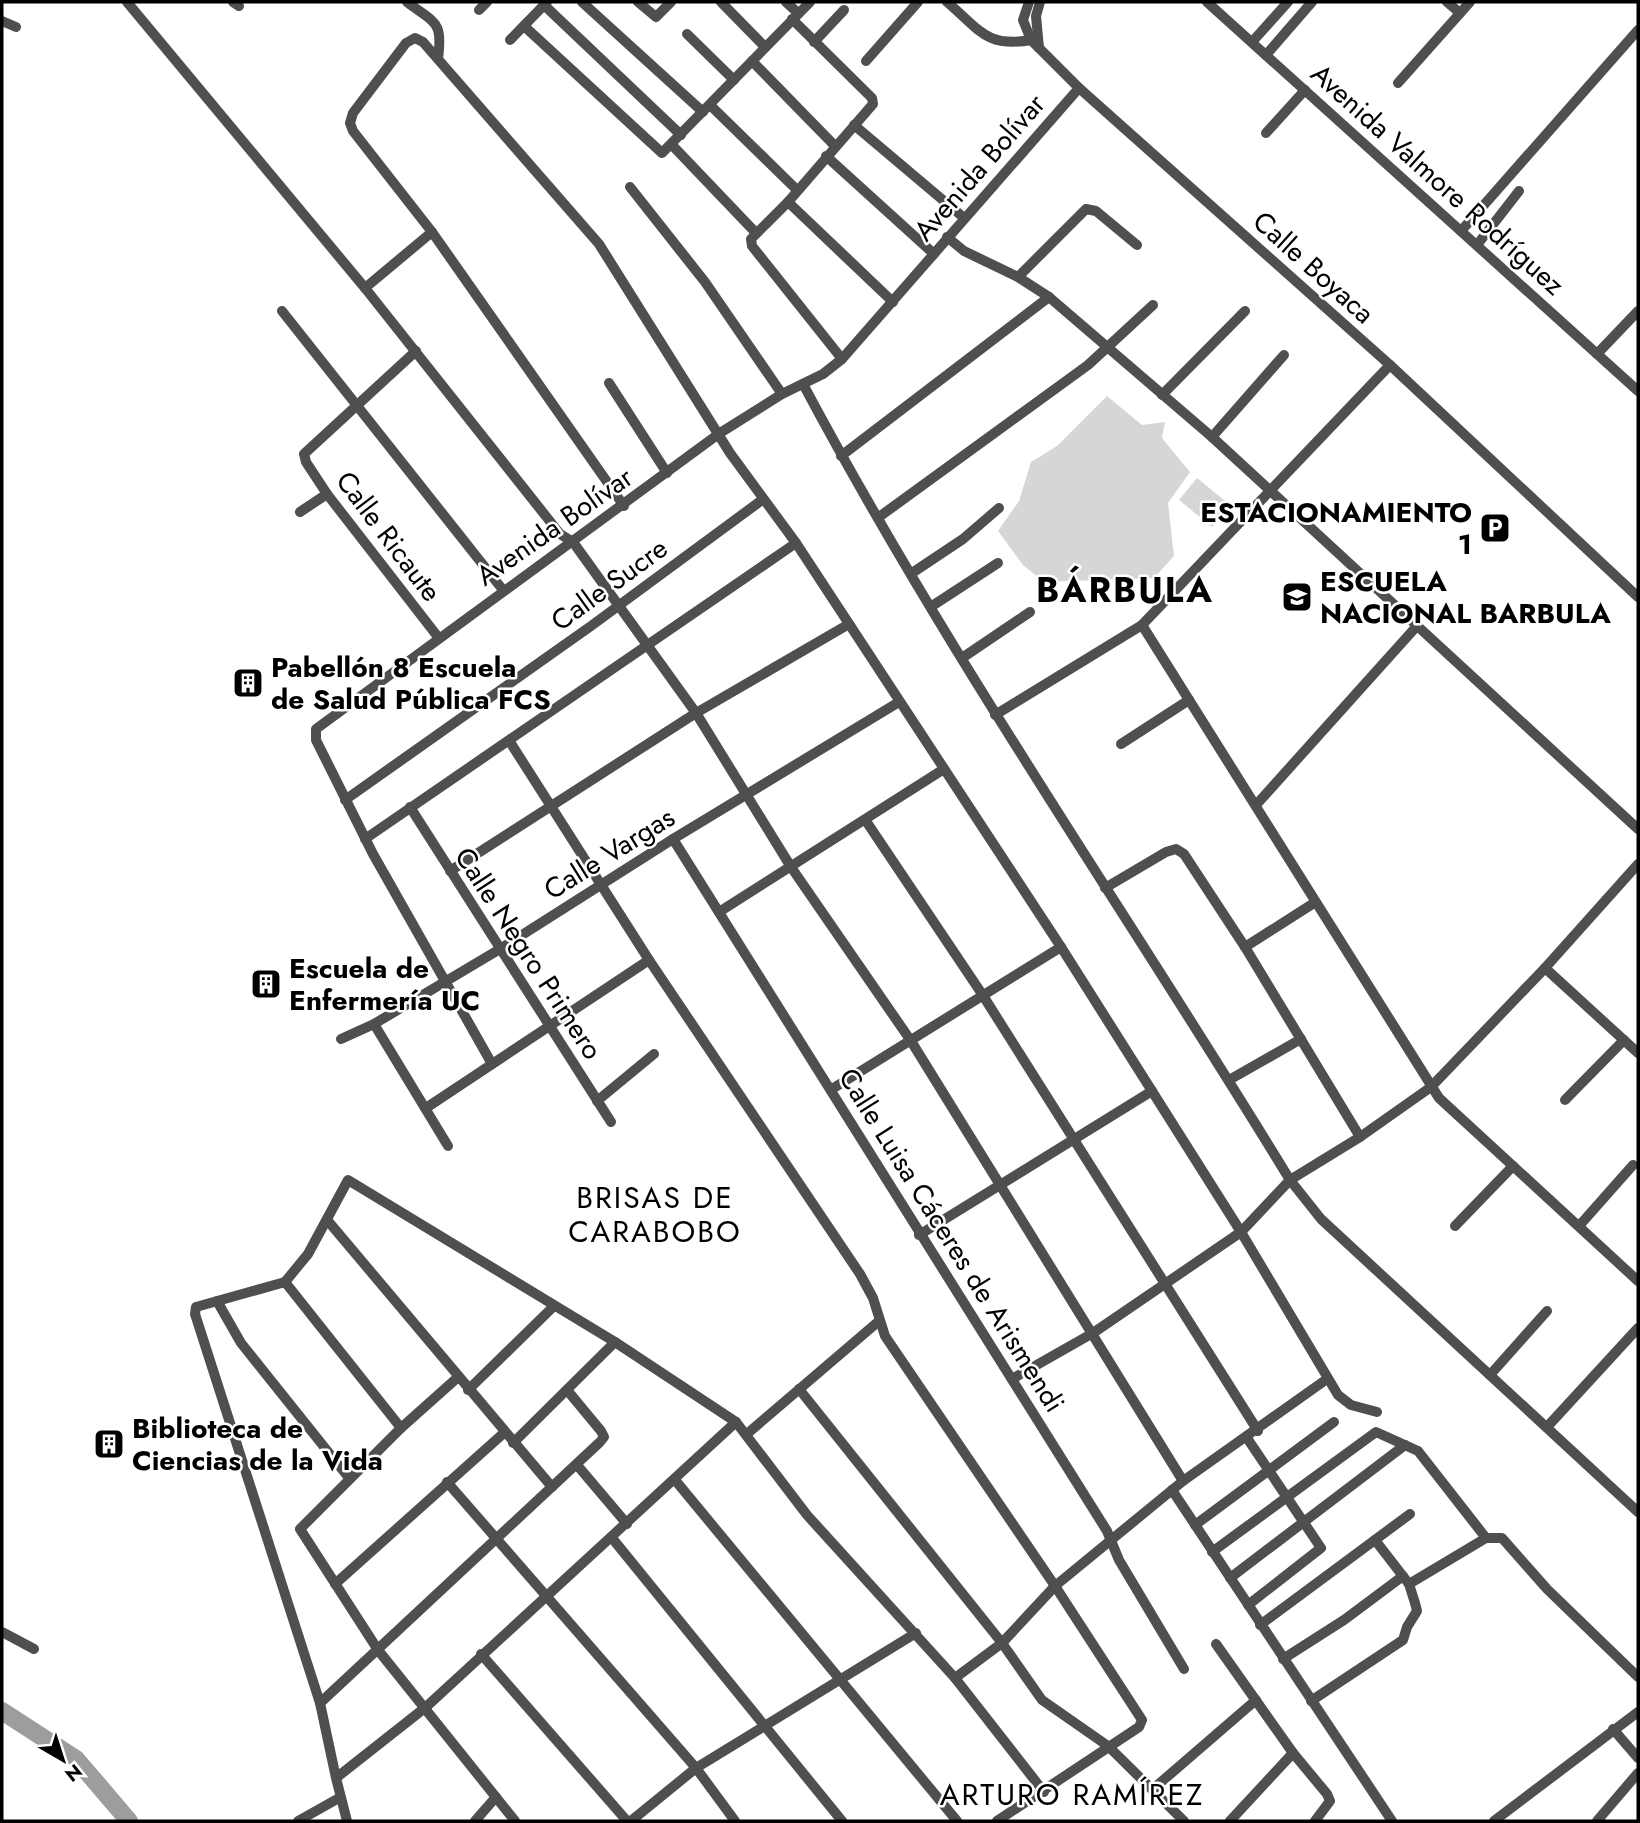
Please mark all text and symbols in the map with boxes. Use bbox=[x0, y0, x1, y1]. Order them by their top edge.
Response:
street label: Avenida Valmore Rodríguez bbox=[1302, 54, 1574, 305]
street label: Avenida Bolívar bbox=[904, 84, 1055, 250]
street label: Calle Boyaca bbox=[1244, 201, 1384, 333]
street label: Avenida Bolívar bbox=[467, 457, 641, 596]
street label: Calle Ricaute bbox=[326, 462, 451, 610]
place label: ESTACIONAMIENTO 1 bbox=[1200, 492, 1472, 565]
parking icon: ESTACIONAMIENTO 1 bbox=[1478, 511, 1512, 545]
street label: Calle Sucre bbox=[542, 528, 676, 641]
place label: ESCUELA NACIONAL BARBULA bbox=[1320, 561, 1611, 634]
district label: BÁRBULA bbox=[1036, 565, 1214, 615]
school or university icon: ESCUELA NACIONAL BARBULA bbox=[1280, 580, 1314, 614]
place label: Pabellón 8 Escuela de Salud Pública FCS bbox=[271, 647, 551, 720]
building icon: Pabellón 8 Escuela de Salud Pública FCS bbox=[231, 666, 265, 700]
street label: Calle Vargas bbox=[536, 797, 683, 910]
street label: Calle Negro Primero bbox=[444, 839, 613, 1067]
place label: Escuela de Enfermería UC bbox=[289, 948, 480, 1021]
building icon: Escuela de Enfermería UC bbox=[249, 967, 283, 1001]
street label: Calle Luisa Cáceres de Arismendi bbox=[828, 1060, 1075, 1420]
district label: BRISAS DE CARABOBO bbox=[568, 1176, 742, 1253]
place label: Biblioteca de Ciencias de la Vida bbox=[132, 1408, 383, 1481]
building icon: Biblioteca de Ciencias de la Vida bbox=[92, 1427, 126, 1461]
north arrow bbox=[28, 1725, 98, 1795]
text: N bbox=[59, 1758, 88, 1788]
district label: ARTURO RAMÍREZ bbox=[940, 1773, 1204, 1816]

